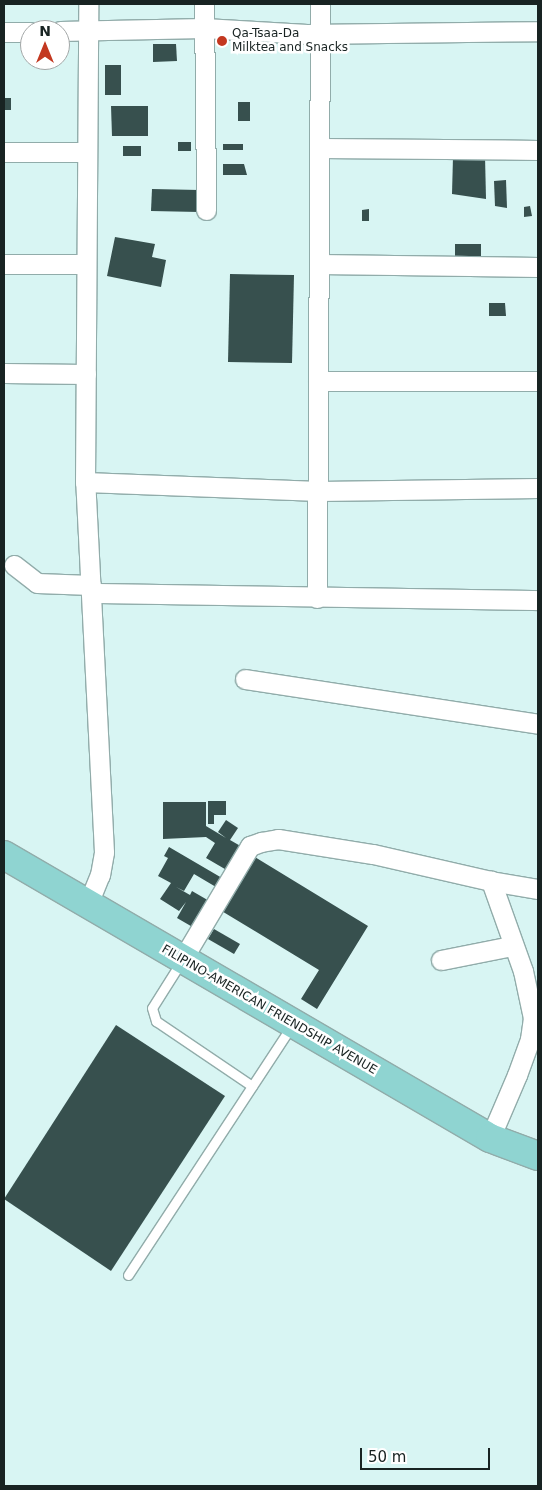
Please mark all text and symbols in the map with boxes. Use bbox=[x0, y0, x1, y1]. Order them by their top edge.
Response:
north arrow bbox=[20, 20, 70, 70]
text: N bbox=[39, 23, 51, 39]
place label: Qa-Tsaa-Da Milktea and Snacks bbox=[232, 27, 348, 55]
marker: Qa-Tsaa-Da Milktea and Snacks bbox=[216, 35, 228, 47]
street label: FILIPINO-AMERICAN FRIENDSHIP AVENUE bbox=[159, 942, 379, 1078]
scale bar bbox=[362, 1438, 492, 1470]
text: 50 m bbox=[368, 1448, 406, 1466]

